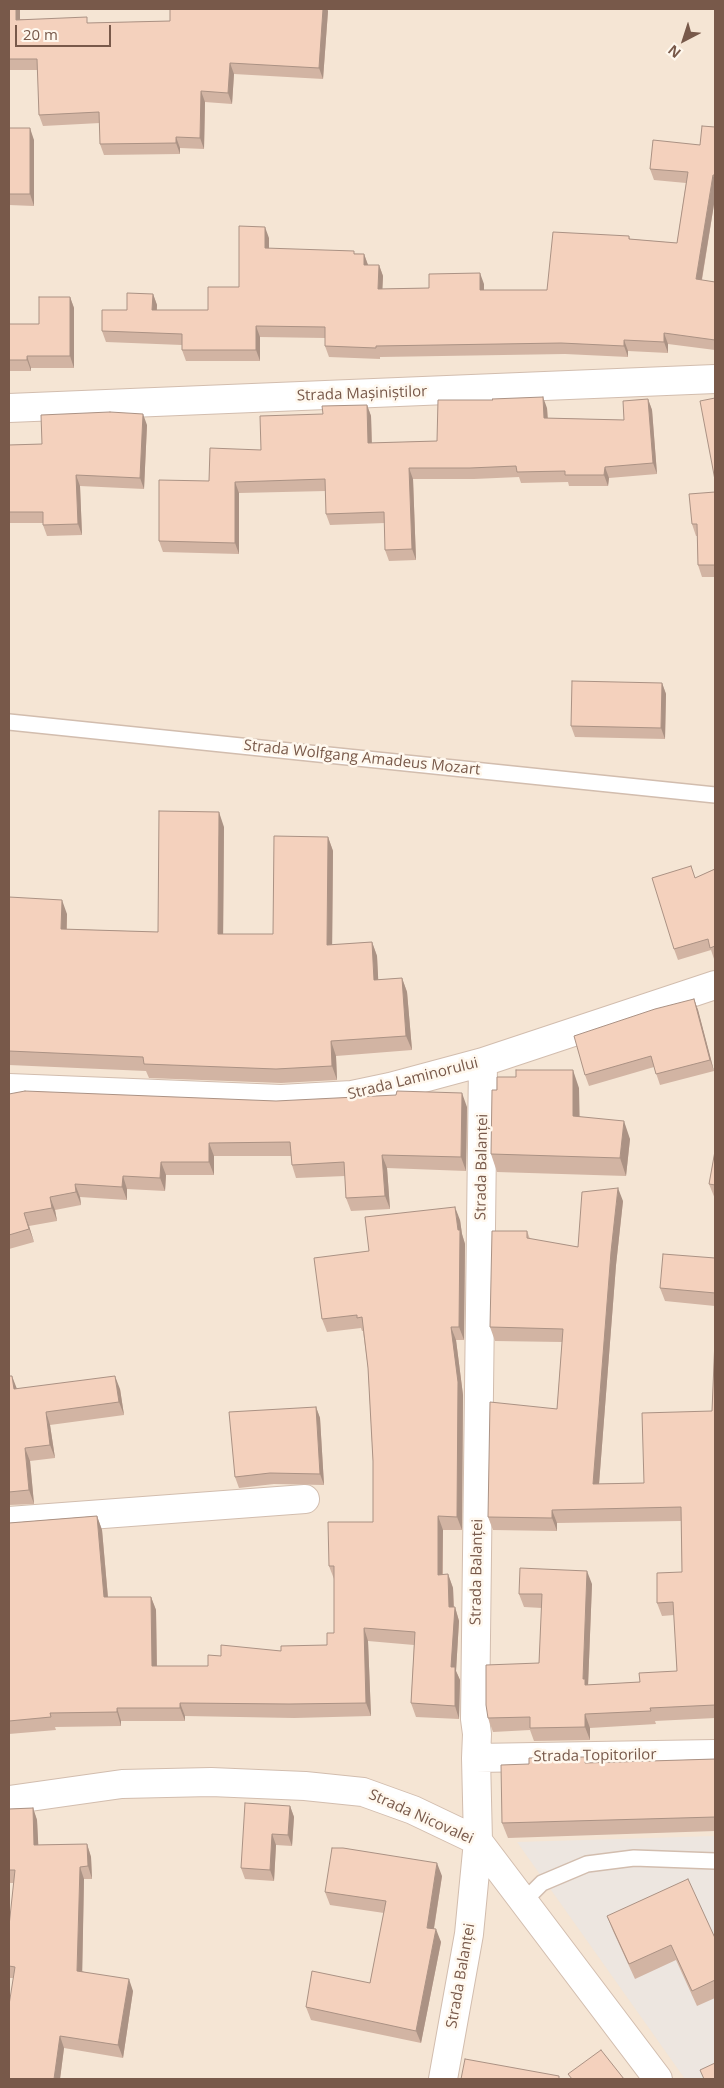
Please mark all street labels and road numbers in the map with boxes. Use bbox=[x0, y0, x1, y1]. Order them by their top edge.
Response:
street label: Strada Mașiniștilor bbox=[297, 383, 427, 405]
street label: Strada Wolfgang Amadeus Mozart bbox=[243, 737, 481, 779]
street label: Strada Laminorului bbox=[346, 1054, 480, 1104]
street label: Strada Balanței bbox=[472, 1114, 492, 1220]
street label: Strada Balanței bbox=[467, 1519, 487, 1625]
street label: Strada Topitorilor bbox=[533, 1746, 657, 1766]
street label: Strada Nicovalei bbox=[366, 1786, 476, 1848]
street label: Strada Balanței bbox=[443, 1922, 479, 2030]

